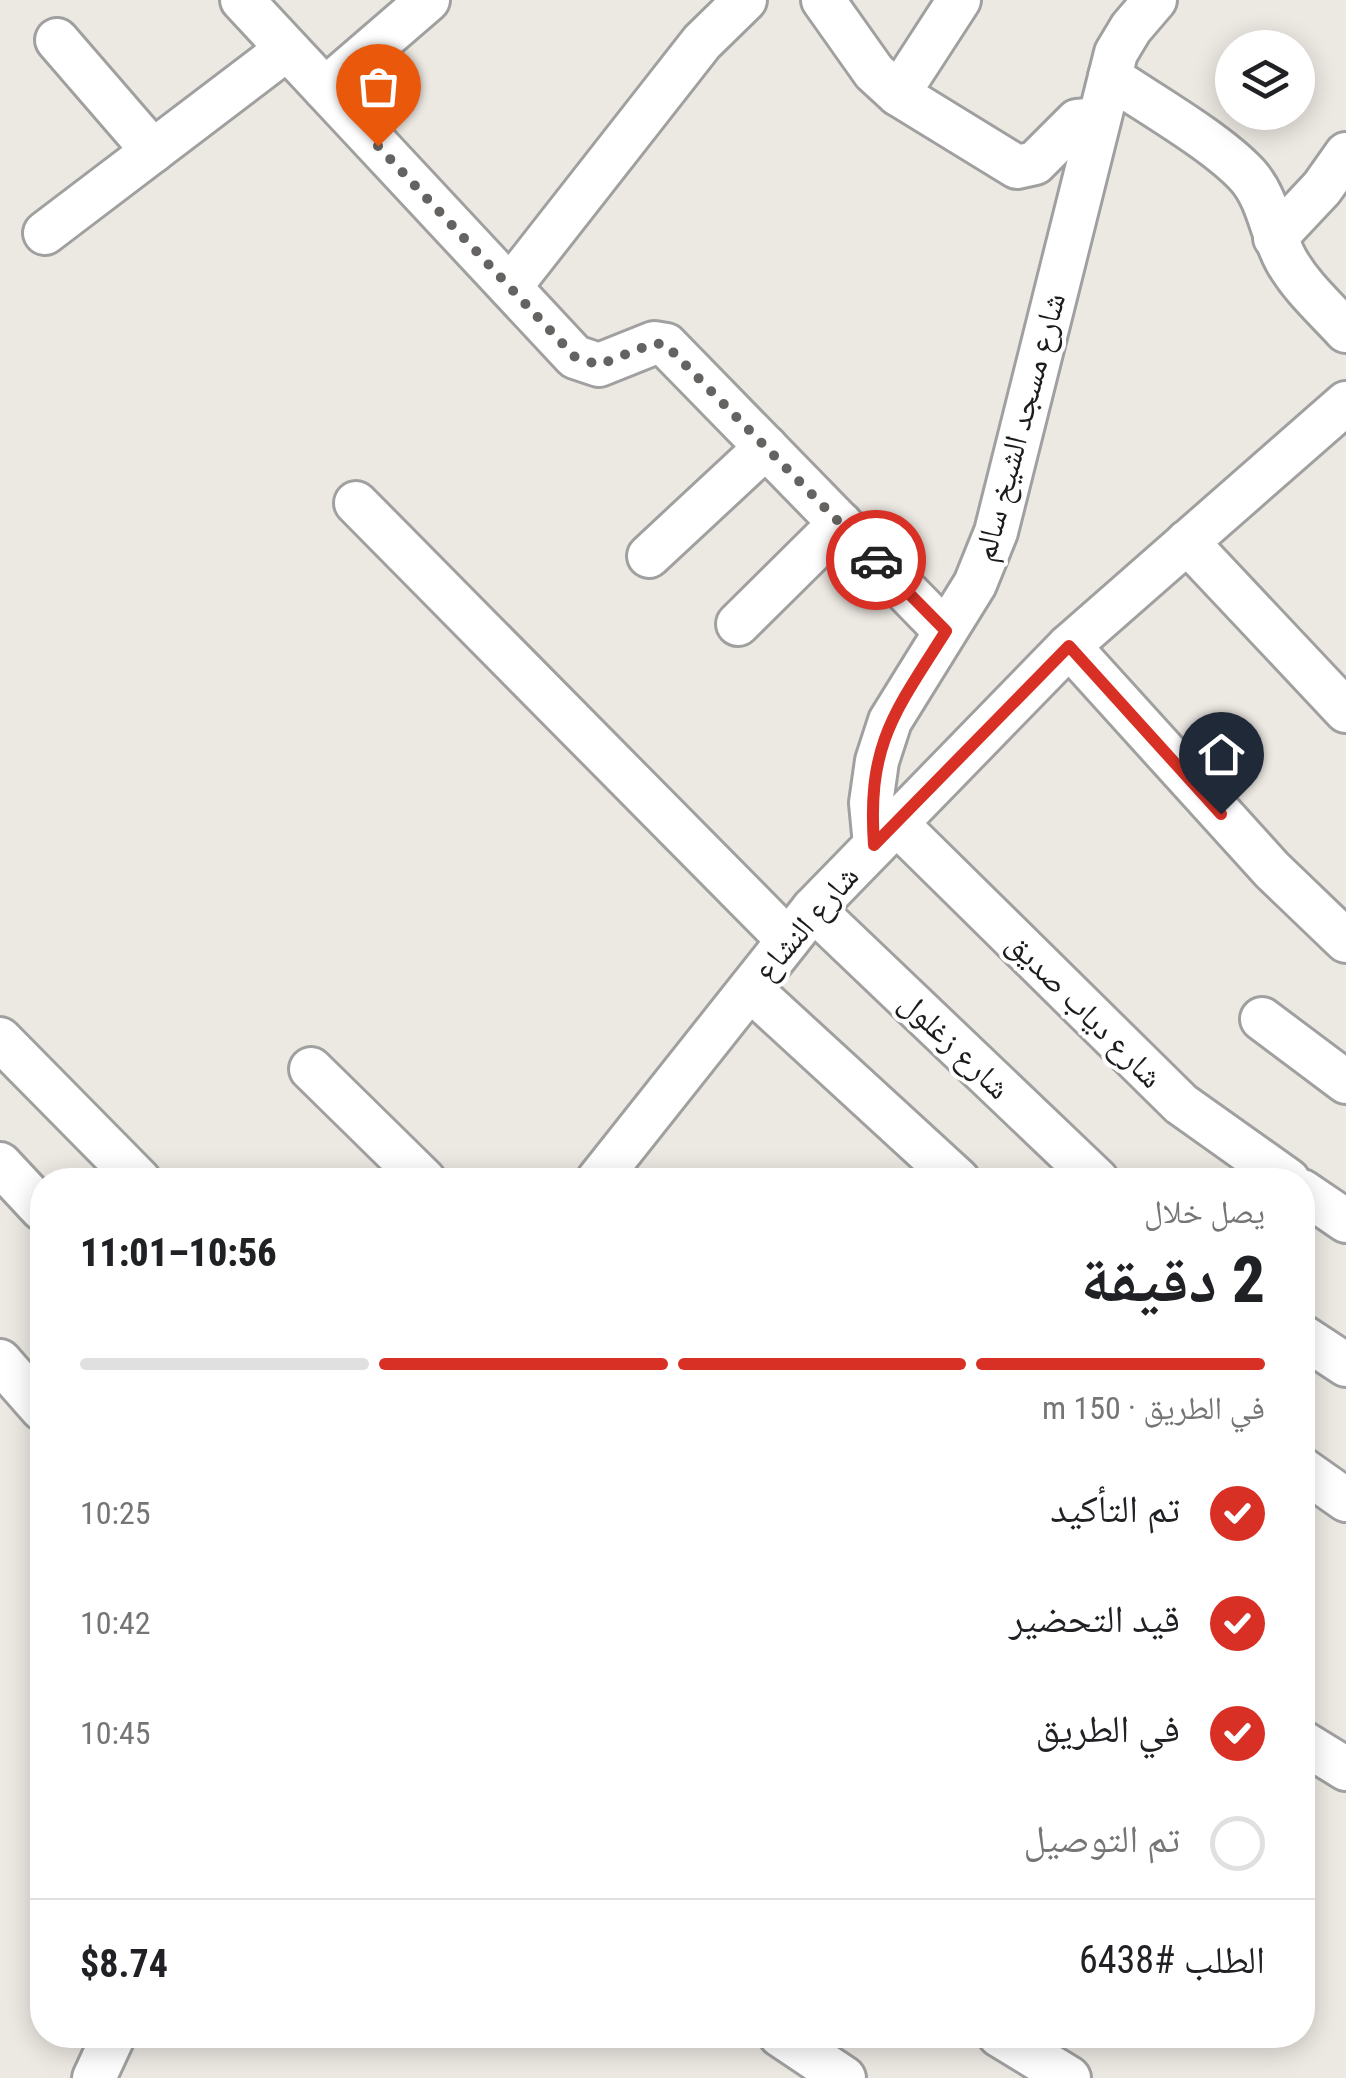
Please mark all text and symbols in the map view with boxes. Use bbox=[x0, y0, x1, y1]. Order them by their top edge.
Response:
map controls bbox=[1215, 30, 1315, 130]
button: layers bbox=[1215, 30, 1315, 130]
pin bbox=[336, 44, 421, 147]
icon: bag bbox=[351, 59, 406, 114]
street label: شارع مسجد الشيخ سالم bbox=[965, 289, 1075, 566]
courier bbox=[826, 510, 926, 610]
icon: car bbox=[849, 533, 904, 588]
pin bbox=[1179, 712, 1264, 815]
icon: home bbox=[1194, 727, 1249, 782]
street label: شارع النشاع bbox=[746, 857, 867, 989]
street label: شارع دياب صديق bbox=[999, 924, 1171, 1096]
street label: شارع زغلول bbox=[891, 983, 1018, 1108]
text: يصل خلال bbox=[1144, 1193, 1265, 1231]
text: 10:56–11:01 bbox=[80, 1231, 277, 1275]
text: 2 دقيقة bbox=[1080, 1242, 1265, 1318]
text: في الطريق · 150 m bbox=[1042, 1389, 1265, 1427]
icon: check bbox=[1210, 1486, 1265, 1541]
text: تم التأكيد bbox=[1050, 1487, 1180, 1531]
text: 10:25 bbox=[80, 1494, 151, 1532]
icon: check bbox=[1210, 1596, 1265, 1651]
text: قيد التحضير bbox=[1009, 1597, 1180, 1641]
text: 10:42 bbox=[80, 1604, 151, 1642]
icon: check bbox=[1210, 1706, 1265, 1761]
text: في الطريق bbox=[1035, 1707, 1180, 1751]
text: 10:45 bbox=[80, 1714, 151, 1752]
text: تم التوصيل bbox=[1024, 1817, 1180, 1861]
text: الطلب #6438 bbox=[1079, 1938, 1265, 1982]
text: $8.74 bbox=[80, 1942, 168, 1986]

